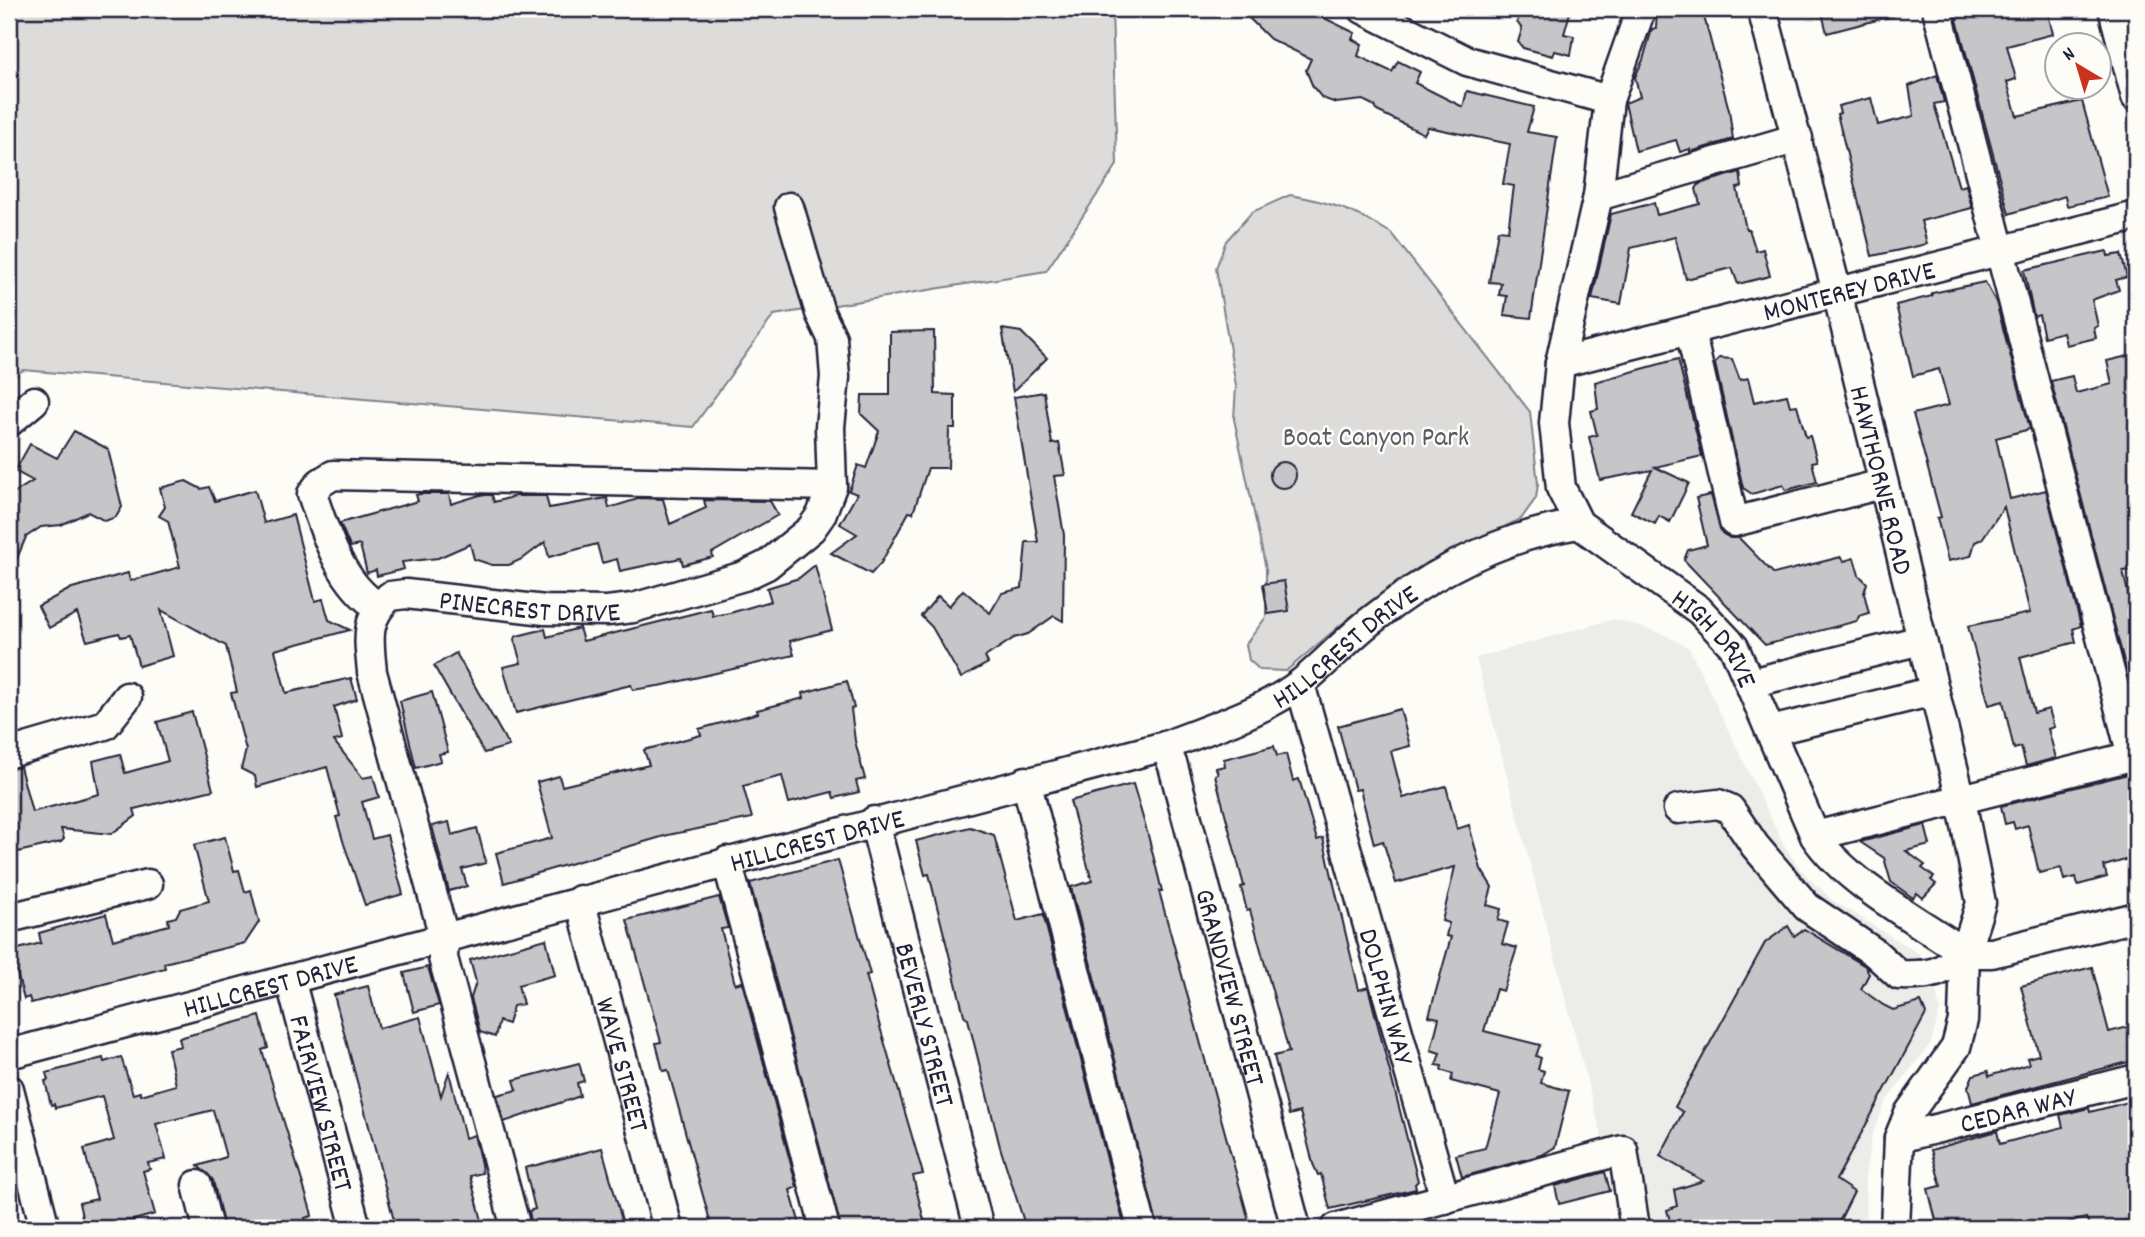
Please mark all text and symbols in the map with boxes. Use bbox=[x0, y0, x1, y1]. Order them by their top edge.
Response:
north arrow bbox=[2044, 32, 2114, 102]
text: N bbox=[2058, 42, 2082, 69]
street label: MONTEREY DRIVE bbox=[1760, 253, 1941, 335]
street label: HAWTHORNE ROAD bbox=[1836, 382, 1920, 580]
park label: Boat Canyon Park bbox=[1283, 420, 1469, 460]
street label: HILLCREST DRIVE bbox=[1266, 577, 1428, 722]
street label: HIGH DRIVE bbox=[1661, 581, 1764, 695]
street label: PINECREST DRIVE bbox=[437, 583, 623, 636]
street label: HILLCREST DRIVE bbox=[726, 801, 910, 886]
street label: GRANDVIEW STREET bbox=[1182, 885, 1272, 1091]
street label: DOLPHIN WAY bbox=[1345, 925, 1421, 1071]
street label: BEVERLY STREET bbox=[881, 939, 962, 1112]
street label: HILLCREST DRIVE bbox=[180, 947, 363, 1032]
street label: WAVE STREET bbox=[582, 994, 656, 1137]
street label: FAIRVIEW STREET bbox=[275, 1011, 361, 1197]
street label: CEDAR WAY bbox=[1957, 1080, 2081, 1147]

